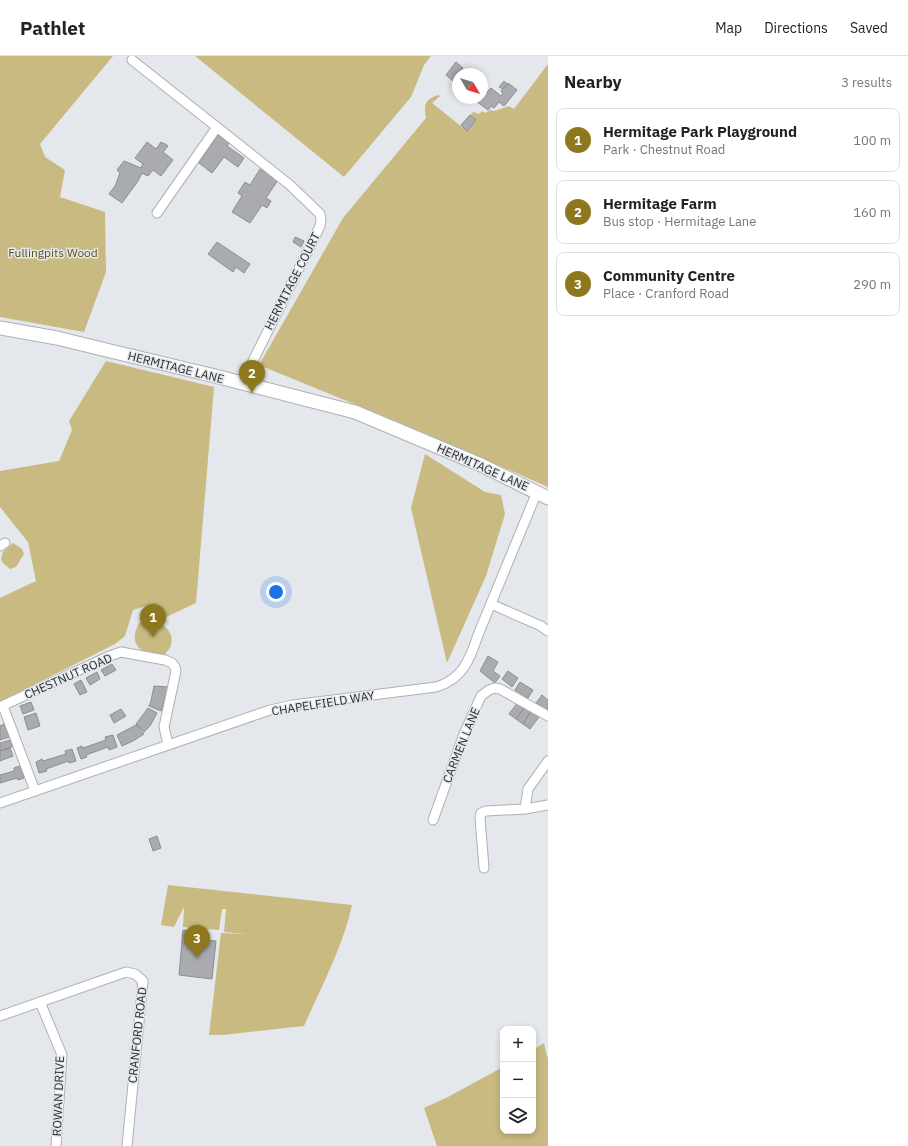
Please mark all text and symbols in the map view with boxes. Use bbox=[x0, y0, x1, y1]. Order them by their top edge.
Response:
text: Pathlet bbox=[20, 16, 85, 40]
text: Map bbox=[715, 19, 742, 37]
text: Directions bbox=[764, 19, 828, 37]
text: Saved bbox=[850, 19, 888, 37]
north arrow bbox=[452, 68, 488, 104]
text: Nearby bbox=[564, 71, 622, 93]
text: 3 results bbox=[841, 74, 892, 91]
text: Hermitage Park Playground bbox=[603, 122, 797, 141]
text: 1 bbox=[574, 132, 582, 149]
text: 100 m bbox=[853, 132, 891, 149]
text: Park · Chestnut Road bbox=[603, 141, 725, 158]
text: Hermitage Farm bbox=[603, 194, 717, 213]
text: 2 bbox=[574, 204, 582, 221]
text: 160 m bbox=[853, 204, 891, 221]
text: Bus stop · Hermitage Lane bbox=[603, 213, 756, 230]
street label: HERMITAGE COURT bbox=[261, 230, 323, 332]
park label: Fullingpits Wood bbox=[8, 245, 98, 260]
text: Community Centre bbox=[603, 266, 735, 285]
text: 3 bbox=[574, 276, 582, 293]
text: 290 m bbox=[853, 276, 891, 293]
text: Place · Cranford Road bbox=[603, 285, 729, 302]
street label: HERMITAGE LANE bbox=[126, 348, 226, 386]
pin: 2 bbox=[239, 360, 265, 393]
street label: HERMITAGE LANE bbox=[435, 440, 531, 494]
your location bbox=[266, 582, 286, 602]
pin: 1 bbox=[140, 604, 166, 637]
street label: CHESTNUT ROAD bbox=[22, 650, 114, 702]
street label: CHAPELFIELD WAY bbox=[270, 687, 376, 719]
street label: CARMEN LANE bbox=[439, 705, 483, 785]
pin: 3 bbox=[184, 925, 210, 958]
street label: CRANFORD ROAD bbox=[124, 986, 150, 1084]
map controls bbox=[500, 1026, 536, 1134]
button: + bbox=[500, 1026, 536, 1062]
street label: ROWAN DRIVE bbox=[49, 1055, 67, 1137]
button: − bbox=[500, 1062, 536, 1098]
button: layers bbox=[500, 1098, 536, 1134]

